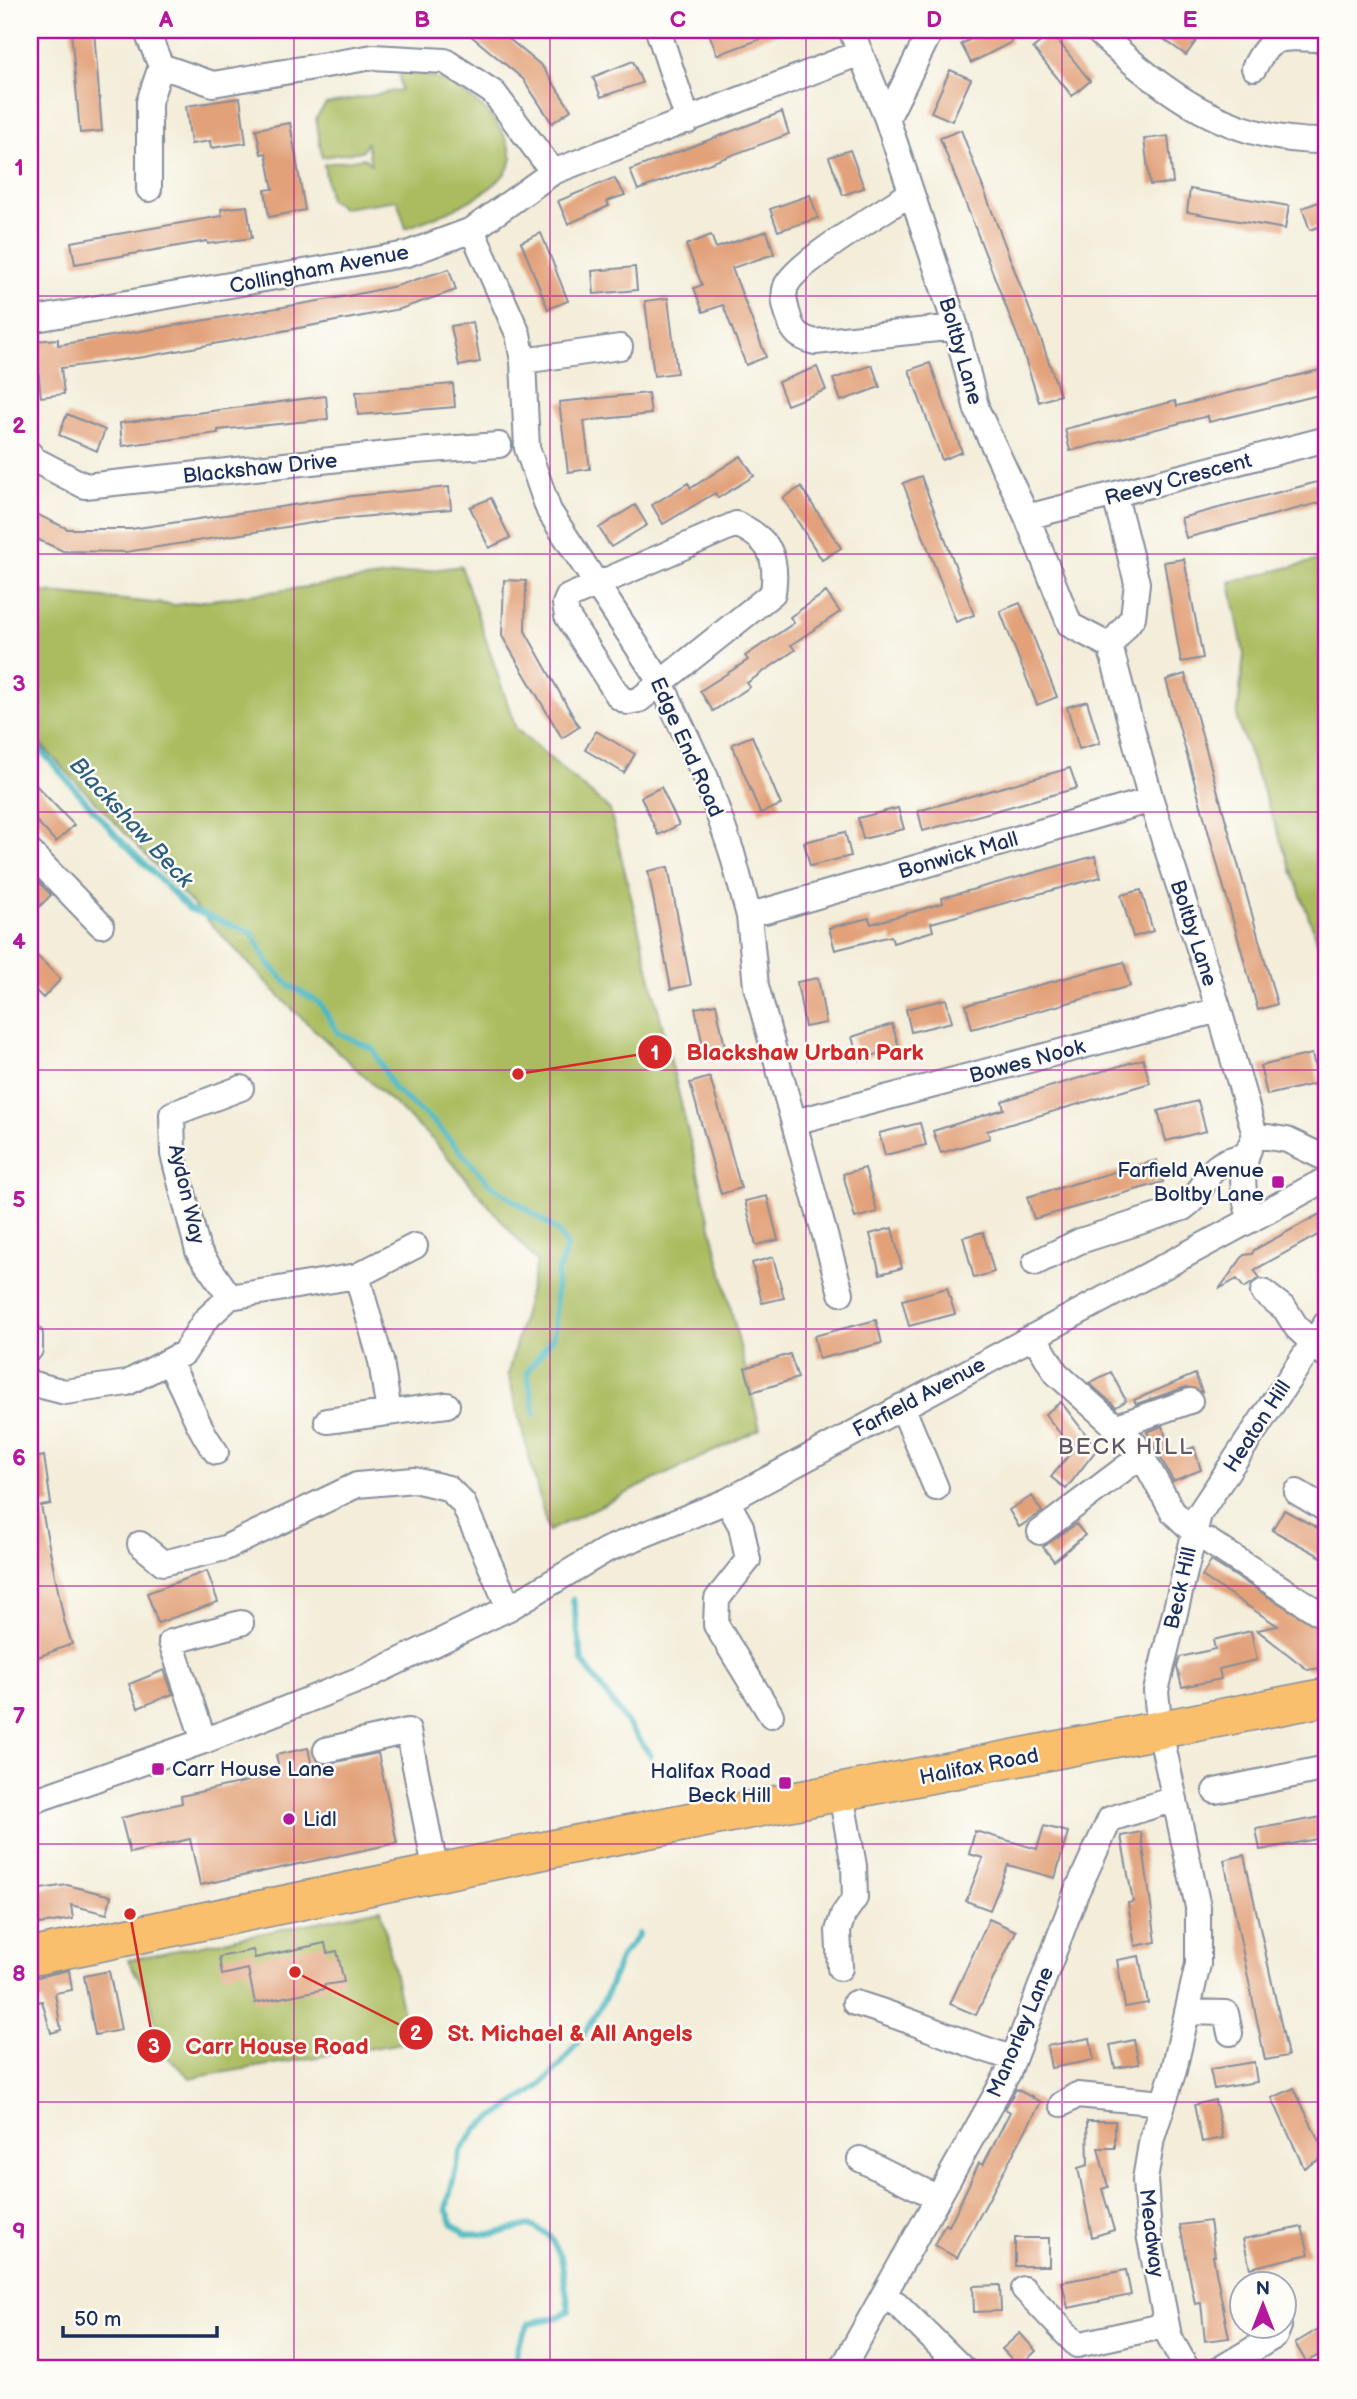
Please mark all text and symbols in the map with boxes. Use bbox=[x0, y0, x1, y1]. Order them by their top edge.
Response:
text: A bbox=[158, 6, 174, 34]
text: B bbox=[414, 6, 430, 34]
text: C bbox=[670, 6, 686, 34]
text: D bbox=[926, 6, 942, 34]
text: E bbox=[1183, 6, 1198, 34]
text: 1 bbox=[14, 154, 24, 182]
street label: Collingham Avenue bbox=[227, 240, 411, 299]
street label: Boltby Lane bbox=[933, 295, 988, 408]
text: 2 bbox=[12, 412, 26, 440]
street label: Blackshaw Drive bbox=[182, 448, 339, 489]
street label: Reevy Crescent bbox=[1102, 448, 1255, 511]
text: 3 bbox=[12, 670, 26, 698]
street label: Edge End Road bbox=[645, 673, 729, 821]
water label: Blackshaw Beck bbox=[64, 752, 199, 894]
street label: Bonwick Mall bbox=[895, 826, 1021, 885]
street label: Boltby Lane bbox=[1165, 877, 1222, 990]
text: 4 bbox=[12, 928, 26, 956]
callout: Blackshaw Urban Park bbox=[638, 1030, 938, 1074]
street label: Bowes Nook bbox=[967, 1034, 1088, 1089]
text: Blackshaw Urban Park bbox=[686, 1039, 924, 1067]
text: 1 bbox=[651, 1041, 659, 1066]
street label: Aydon Way bbox=[163, 1142, 210, 1247]
place label: Farfield Avenue Boltby Lane bbox=[1117, 1158, 1264, 1207]
marker: Farfield Avenue Boltby Lane bbox=[1270, 1174, 1286, 1190]
text: 5 bbox=[12, 1186, 26, 1214]
street label: Farfield Avenue bbox=[849, 1352, 990, 1443]
street label: Heaton Hill bbox=[1218, 1376, 1296, 1477]
district label: BECK HILL bbox=[1058, 1433, 1194, 1461]
text: 6 bbox=[12, 1444, 26, 1472]
street label: Beck Hill bbox=[1159, 1545, 1202, 1632]
text: 7 bbox=[13, 1702, 26, 1730]
street label: Halifax Road bbox=[917, 1743, 1041, 1790]
place label: Carr House Lane bbox=[172, 1757, 335, 1782]
place label: Halifax Road Beck Hill bbox=[650, 1759, 771, 1808]
marker: Carr House Lane bbox=[150, 1761, 166, 1777]
marker: Halifax Road Beck Hill bbox=[777, 1775, 793, 1791]
place label: Lidl bbox=[303, 1807, 337, 1832]
marker: Lidl bbox=[281, 1811, 297, 1827]
text: 8 bbox=[12, 1960, 26, 1988]
street label: Manorley Lane bbox=[982, 1963, 1059, 2101]
callout: St. Michael & All Angels bbox=[399, 2011, 707, 2055]
text: St. Michael & All Angels bbox=[447, 2020, 693, 2048]
text: 2 bbox=[410, 2021, 423, 2046]
callout: Carr House Road bbox=[136, 2024, 382, 2068]
text: Carr House Road bbox=[185, 2033, 369, 2061]
text: 3 bbox=[148, 2034, 160, 2059]
street label: Meadway bbox=[1134, 2187, 1169, 2279]
text: 9 bbox=[12, 2218, 26, 2246]
north arrow bbox=[1228, 2270, 1298, 2340]
text: N bbox=[1256, 2278, 1270, 2301]
scale bar bbox=[63, 2294, 217, 2338]
text: 50 m bbox=[74, 2307, 121, 2332]

